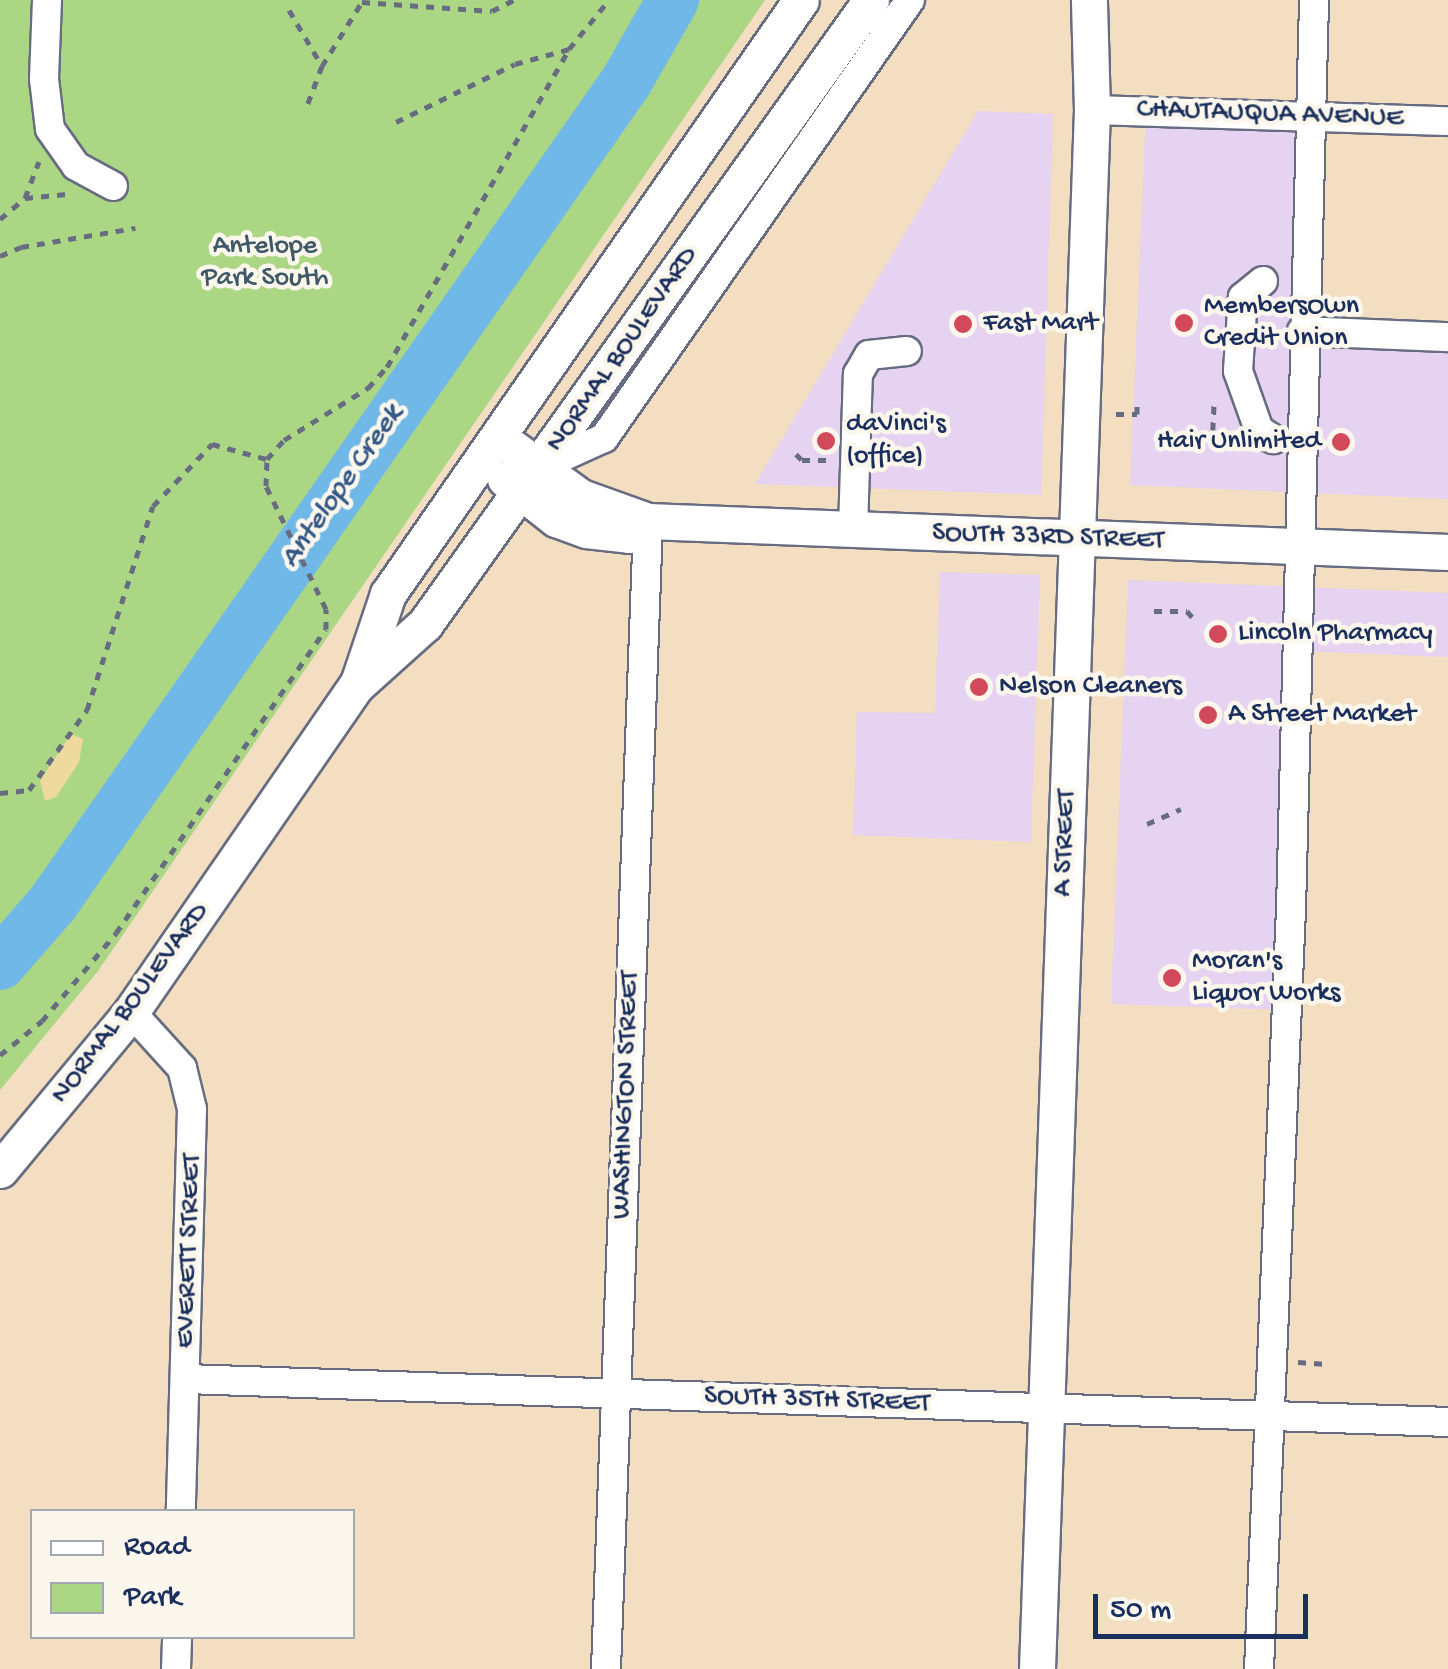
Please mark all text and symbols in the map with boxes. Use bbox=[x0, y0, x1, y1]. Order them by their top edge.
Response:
street label: CHAUTAUQUA AVENUE bbox=[1136, 94, 1404, 136]
park label: Antelope Park South bbox=[201, 230, 329, 296]
street label: NORMAL BOULEVARD bbox=[540, 241, 706, 459]
place label: MembersOwn Credit Union bbox=[1204, 290, 1359, 356]
place label: Fast Mart bbox=[983, 307, 1098, 341]
marker: MembersOwn Credit Union bbox=[1173, 312, 1195, 334]
marker: Fast Mart bbox=[952, 313, 974, 335]
water label: Antelope Creek bbox=[274, 399, 412, 575]
place label: daVinci's (office) bbox=[846, 408, 946, 474]
place label: Hair Unlimited bbox=[1157, 425, 1321, 459]
marker: daVinci's (office) bbox=[815, 430, 837, 452]
marker: Hair Unlimited bbox=[1330, 431, 1352, 453]
street label: SOUTH 33RD STREET bbox=[931, 517, 1165, 559]
place label: Lincoln Pharmacy bbox=[1238, 617, 1432, 651]
marker: Lincoln Pharmacy bbox=[1207, 623, 1229, 645]
place label: Nelson Cleaners bbox=[999, 670, 1182, 704]
marker: Nelson Cleaners bbox=[968, 676, 990, 698]
place label: A Street Market bbox=[1228, 698, 1416, 732]
marker: A Street Market bbox=[1197, 704, 1219, 726]
street label: A STREET bbox=[1047, 789, 1085, 897]
street label: NORMAL BOULEVARD bbox=[45, 897, 217, 1111]
place label: Moran's Liquor Works bbox=[1192, 945, 1340, 1011]
marker: Moran's Liquor Works bbox=[1161, 967, 1183, 989]
street label: WASHINGTON STREET bbox=[606, 970, 648, 1220]
street label: EVERETT STREET bbox=[170, 1153, 210, 1349]
street label: SOUTH 35TH STREET bbox=[703, 1380, 931, 1422]
legend bbox=[30, 1509, 355, 1639]
text: Road bbox=[124, 1531, 190, 1566]
scale bar bbox=[1098, 1574, 1313, 1636]
text: Park bbox=[124, 1581, 181, 1616]
text: 50 m bbox=[1110, 1594, 1171, 1629]

